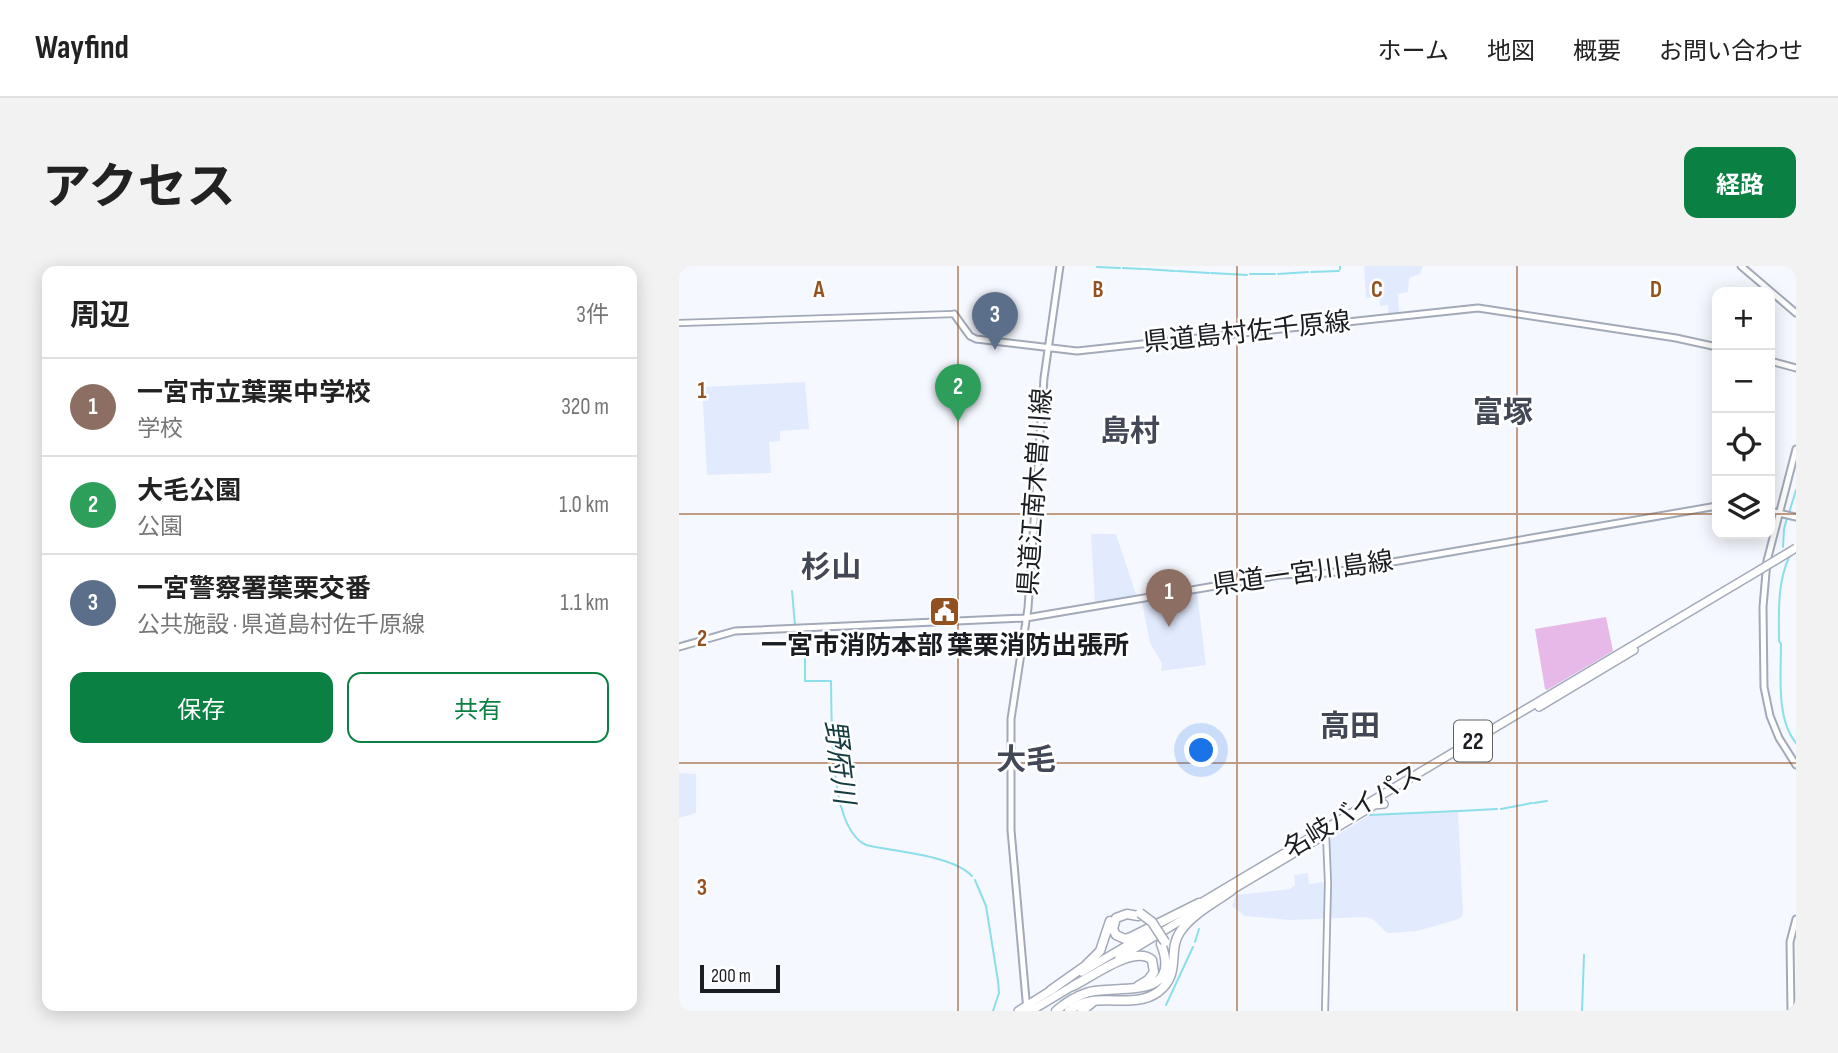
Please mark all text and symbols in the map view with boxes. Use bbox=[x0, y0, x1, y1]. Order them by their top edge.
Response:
text: Wayfind bbox=[35, 28, 129, 68]
text: ホーム bbox=[1378, 37, 1449, 66]
text: 地図 bbox=[1487, 37, 1535, 66]
text: 概要 bbox=[1573, 37, 1621, 66]
text: お問い合わせ bbox=[1659, 37, 1803, 66]
button: 経路 bbox=[1684, 147, 1796, 218]
text: アクセス bbox=[42, 159, 236, 218]
text: A bbox=[813, 276, 826, 304]
text: B bbox=[1093, 276, 1104, 304]
text: C bbox=[1371, 276, 1383, 304]
text: D bbox=[1650, 276, 1662, 304]
map controls bbox=[1712, 287, 1775, 539]
button: + bbox=[1712, 287, 1775, 350]
pin: 3 bbox=[972, 292, 1018, 350]
text: 周辺 bbox=[70, 298, 130, 334]
text: 3件 bbox=[576, 301, 609, 329]
street label: 県道島村佐千原線 bbox=[1142, 307, 1352, 359]
button: − bbox=[1712, 350, 1775, 413]
pin: 2 bbox=[935, 364, 981, 422]
text: 1 bbox=[697, 377, 707, 405]
text: 一宮市立葉栗中学校 bbox=[137, 378, 371, 409]
street label: 県道江南木曽川線 bbox=[1013, 387, 1059, 597]
text: 1 bbox=[88, 393, 98, 421]
text: 320 m bbox=[561, 393, 609, 421]
district label: 富塚 bbox=[1473, 395, 1533, 431]
button: locate bbox=[1712, 413, 1775, 476]
district label: 島村 bbox=[1100, 414, 1160, 450]
text: 学校 bbox=[137, 415, 183, 443]
text: 大毛公園 bbox=[137, 476, 241, 507]
button: layers bbox=[1712, 476, 1775, 539]
text: 2 bbox=[88, 491, 98, 519]
text: 1.0 km bbox=[559, 491, 609, 519]
text: 公園 bbox=[137, 513, 183, 541]
street label: 県道一宮川島線 bbox=[1211, 546, 1395, 602]
district label: 杉山 bbox=[801, 550, 861, 586]
pin: 1 bbox=[1146, 569, 1192, 627]
text: 一宮警察署葉栗交番 bbox=[137, 574, 371, 605]
text: 3 bbox=[88, 589, 98, 617]
text: 1.1 km bbox=[560, 589, 609, 617]
public building icon: 一宮市消防本部 葉栗消防出張所 bbox=[928, 594, 962, 628]
text: 公共施設 · 県道島村佐千原線 bbox=[137, 611, 425, 639]
text: 2 bbox=[697, 625, 707, 653]
place label: 一宮市消防本部 葉栗消防出張所 bbox=[761, 631, 1129, 662]
button: 保存 bbox=[70, 672, 333, 743]
button: 共有 bbox=[347, 672, 609, 743]
district label: 高田 bbox=[1320, 709, 1380, 745]
water label: 野府川 bbox=[818, 718, 861, 809]
road number: 22 bbox=[1454, 720, 1492, 762]
your location bbox=[1184, 733, 1218, 767]
district label: 大毛 bbox=[996, 743, 1056, 779]
street label: 名岐バイパス bbox=[1278, 759, 1428, 865]
text: 3 bbox=[697, 874, 707, 902]
scale bar bbox=[700, 962, 781, 994]
text: 200 m bbox=[711, 965, 751, 988]

